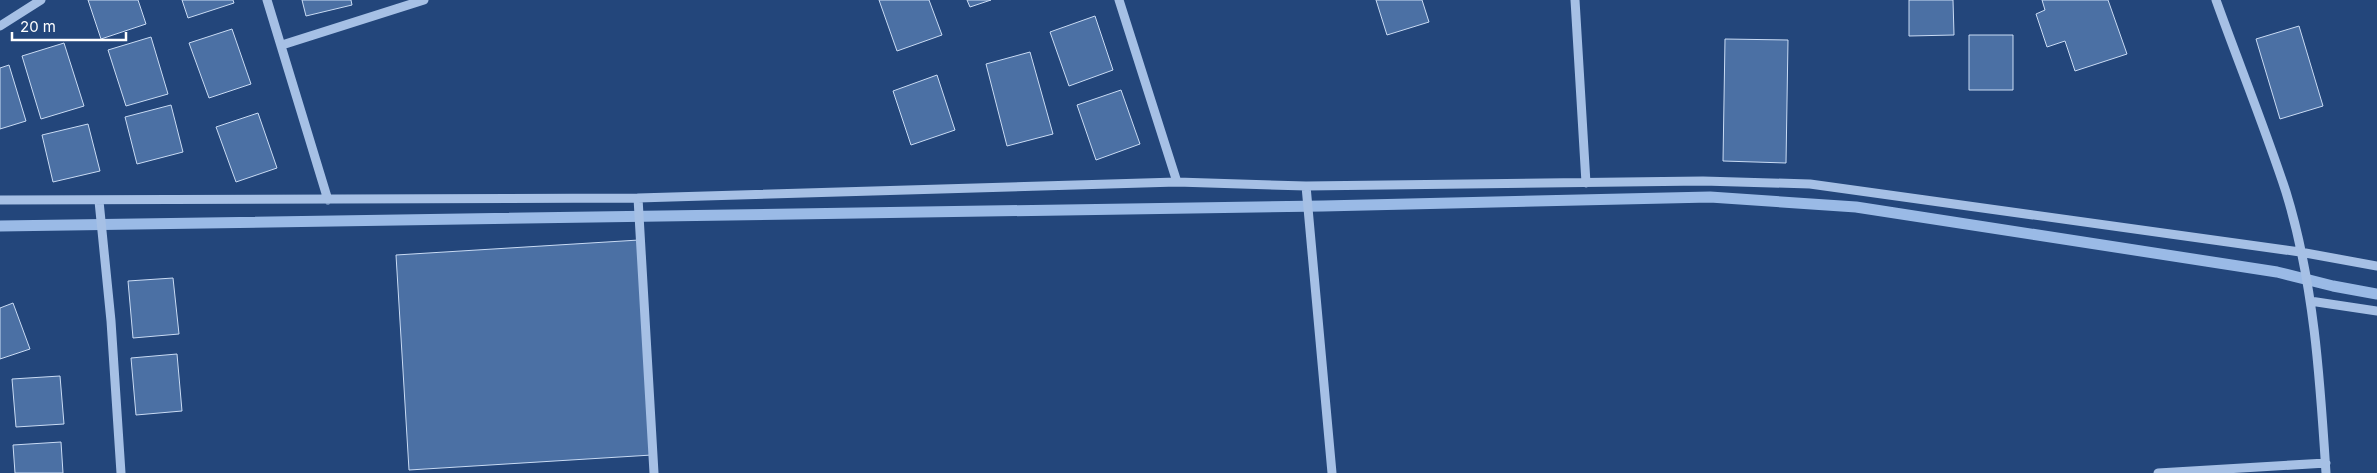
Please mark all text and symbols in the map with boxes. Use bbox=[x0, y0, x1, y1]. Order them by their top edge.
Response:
scale bar bbox=[12, 10, 126, 42]
text: 20 m bbox=[20, 17, 56, 36]

